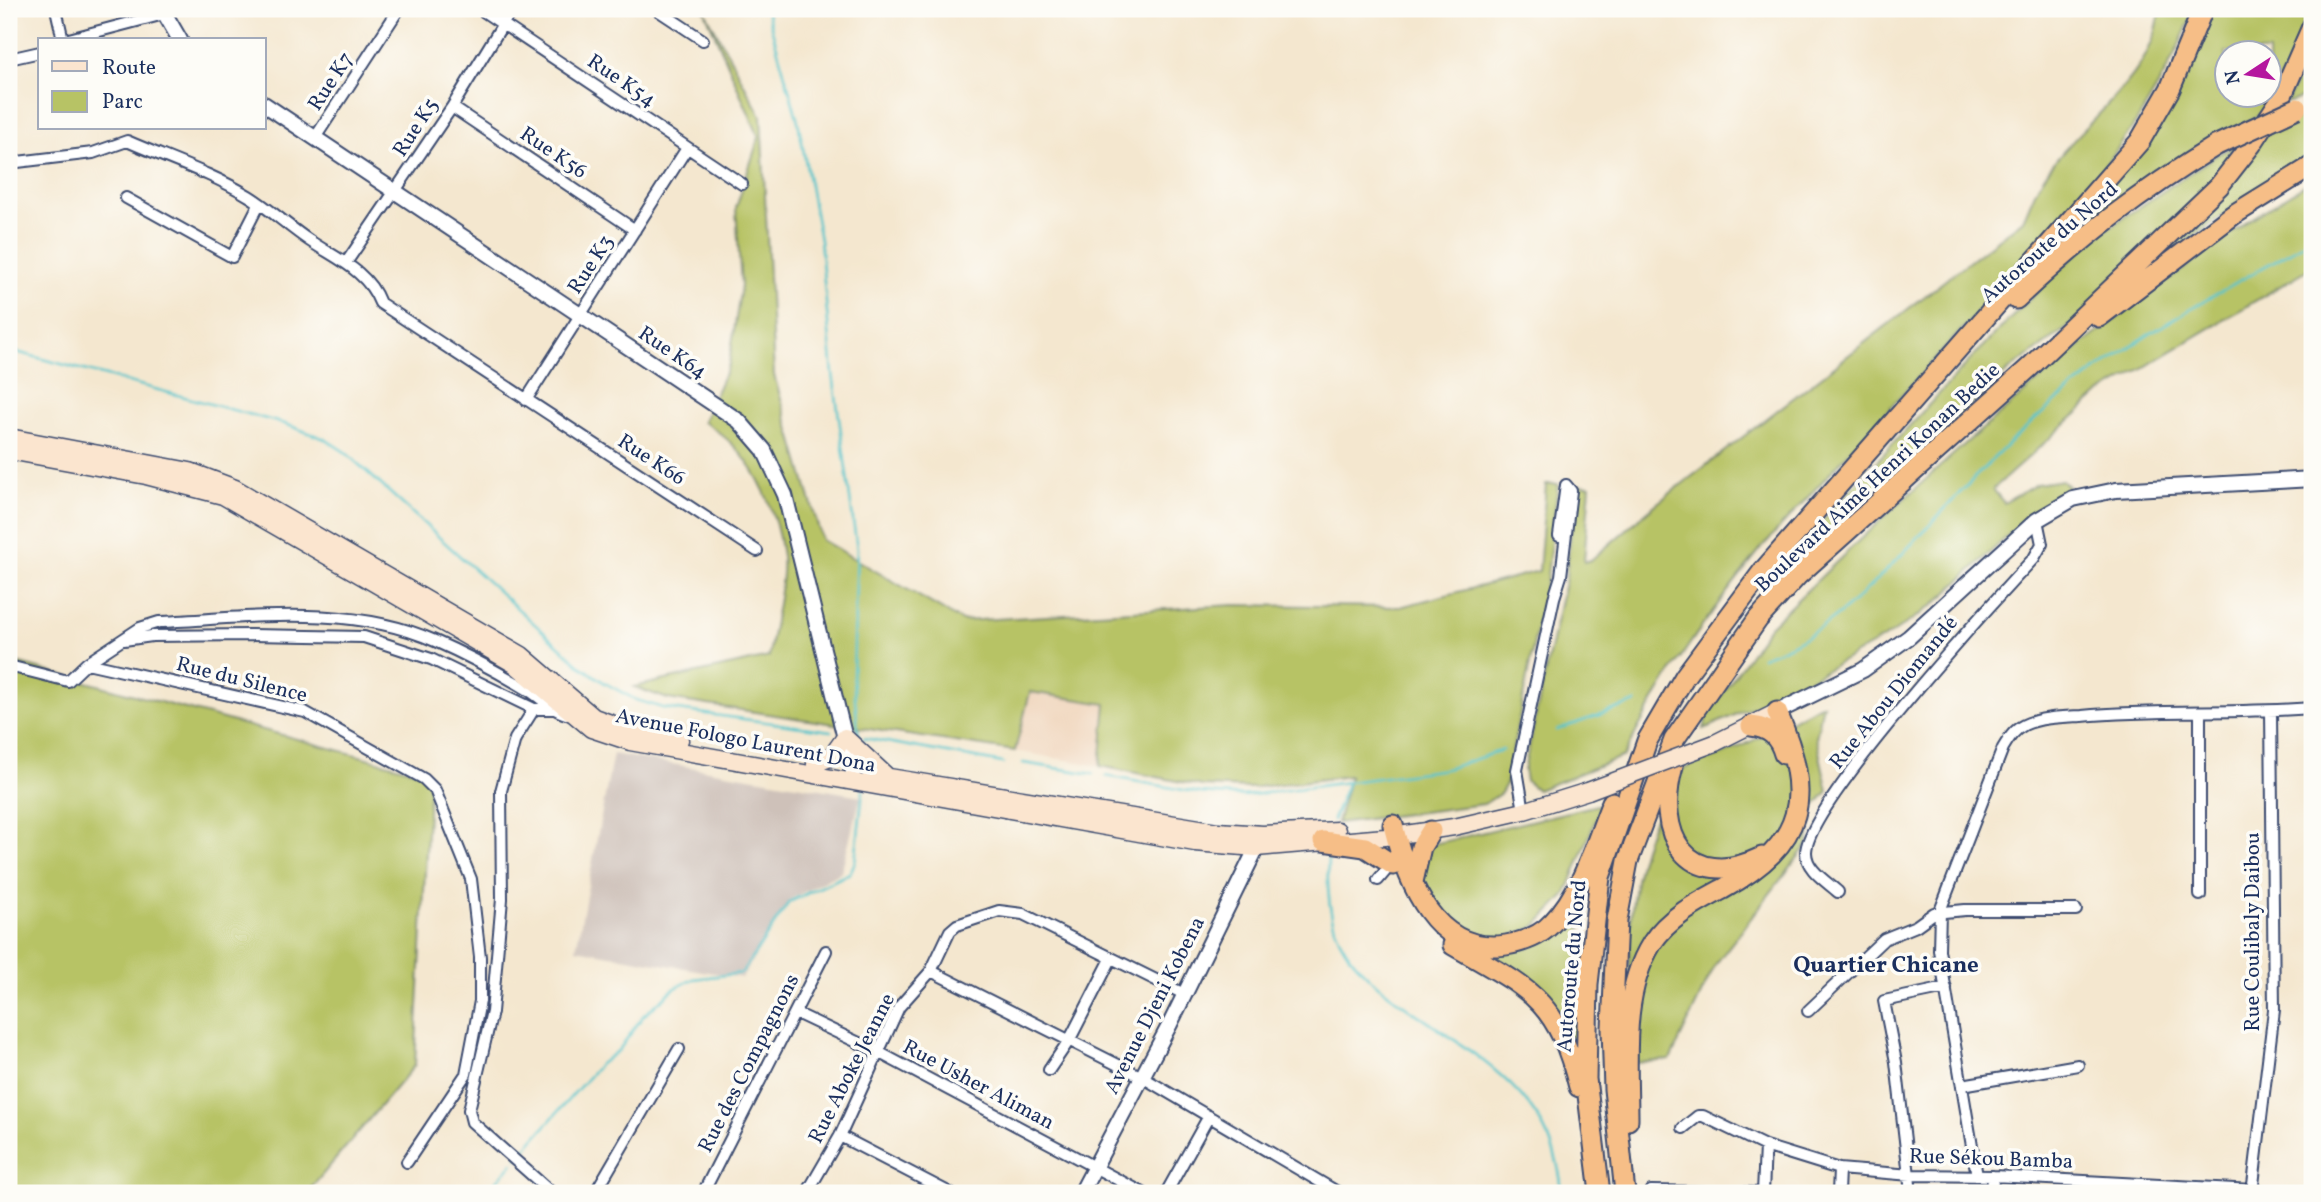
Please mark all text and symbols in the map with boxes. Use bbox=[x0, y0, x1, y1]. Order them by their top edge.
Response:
legend bbox=[38, 38, 266, 130]
north arrow bbox=[2212, 38, 2282, 108]
street label: Rue K7 bbox=[301, 47, 361, 117]
street label: Rue K54 bbox=[581, 48, 661, 115]
text: Route bbox=[102, 54, 156, 83]
text: N bbox=[2219, 67, 2247, 87]
text: Parc bbox=[102, 88, 143, 117]
street label: Rue K5 bbox=[386, 93, 446, 163]
street label: Rue K56 bbox=[514, 120, 592, 186]
street label: Autoroute du Nord bbox=[1975, 175, 2125, 311]
street label: Rue K3 bbox=[561, 230, 621, 300]
street label: Rue K64 bbox=[632, 320, 712, 387]
street label: Boulevard Aimé Henri Konan Bedie bbox=[1749, 356, 2007, 600]
street label: Rue K66 bbox=[611, 427, 691, 493]
street label: Rue Abou Diomandé bbox=[1823, 610, 1965, 776]
street label: Rue du Silence bbox=[173, 650, 310, 711]
street label: Avenue Fologo Laurent Dona bbox=[613, 702, 878, 781]
street label: Rue Coulibaly Daibou bbox=[2239, 832, 2268, 1032]
street label: Autoroute du Nord bbox=[1551, 879, 1594, 1054]
street label: Avenue Djeni Kobena bbox=[1098, 912, 1213, 1100]
district label: Quartier Chicane bbox=[1793, 950, 1979, 982]
street label: Rue des Compagnons bbox=[692, 969, 807, 1158]
street label: Rue Aboke Jeanne bbox=[802, 988, 903, 1149]
street label: Rue Usher Aliman bbox=[897, 1033, 1059, 1138]
street label: Rue Sékou Bamba bbox=[1908, 1142, 2074, 1177]

